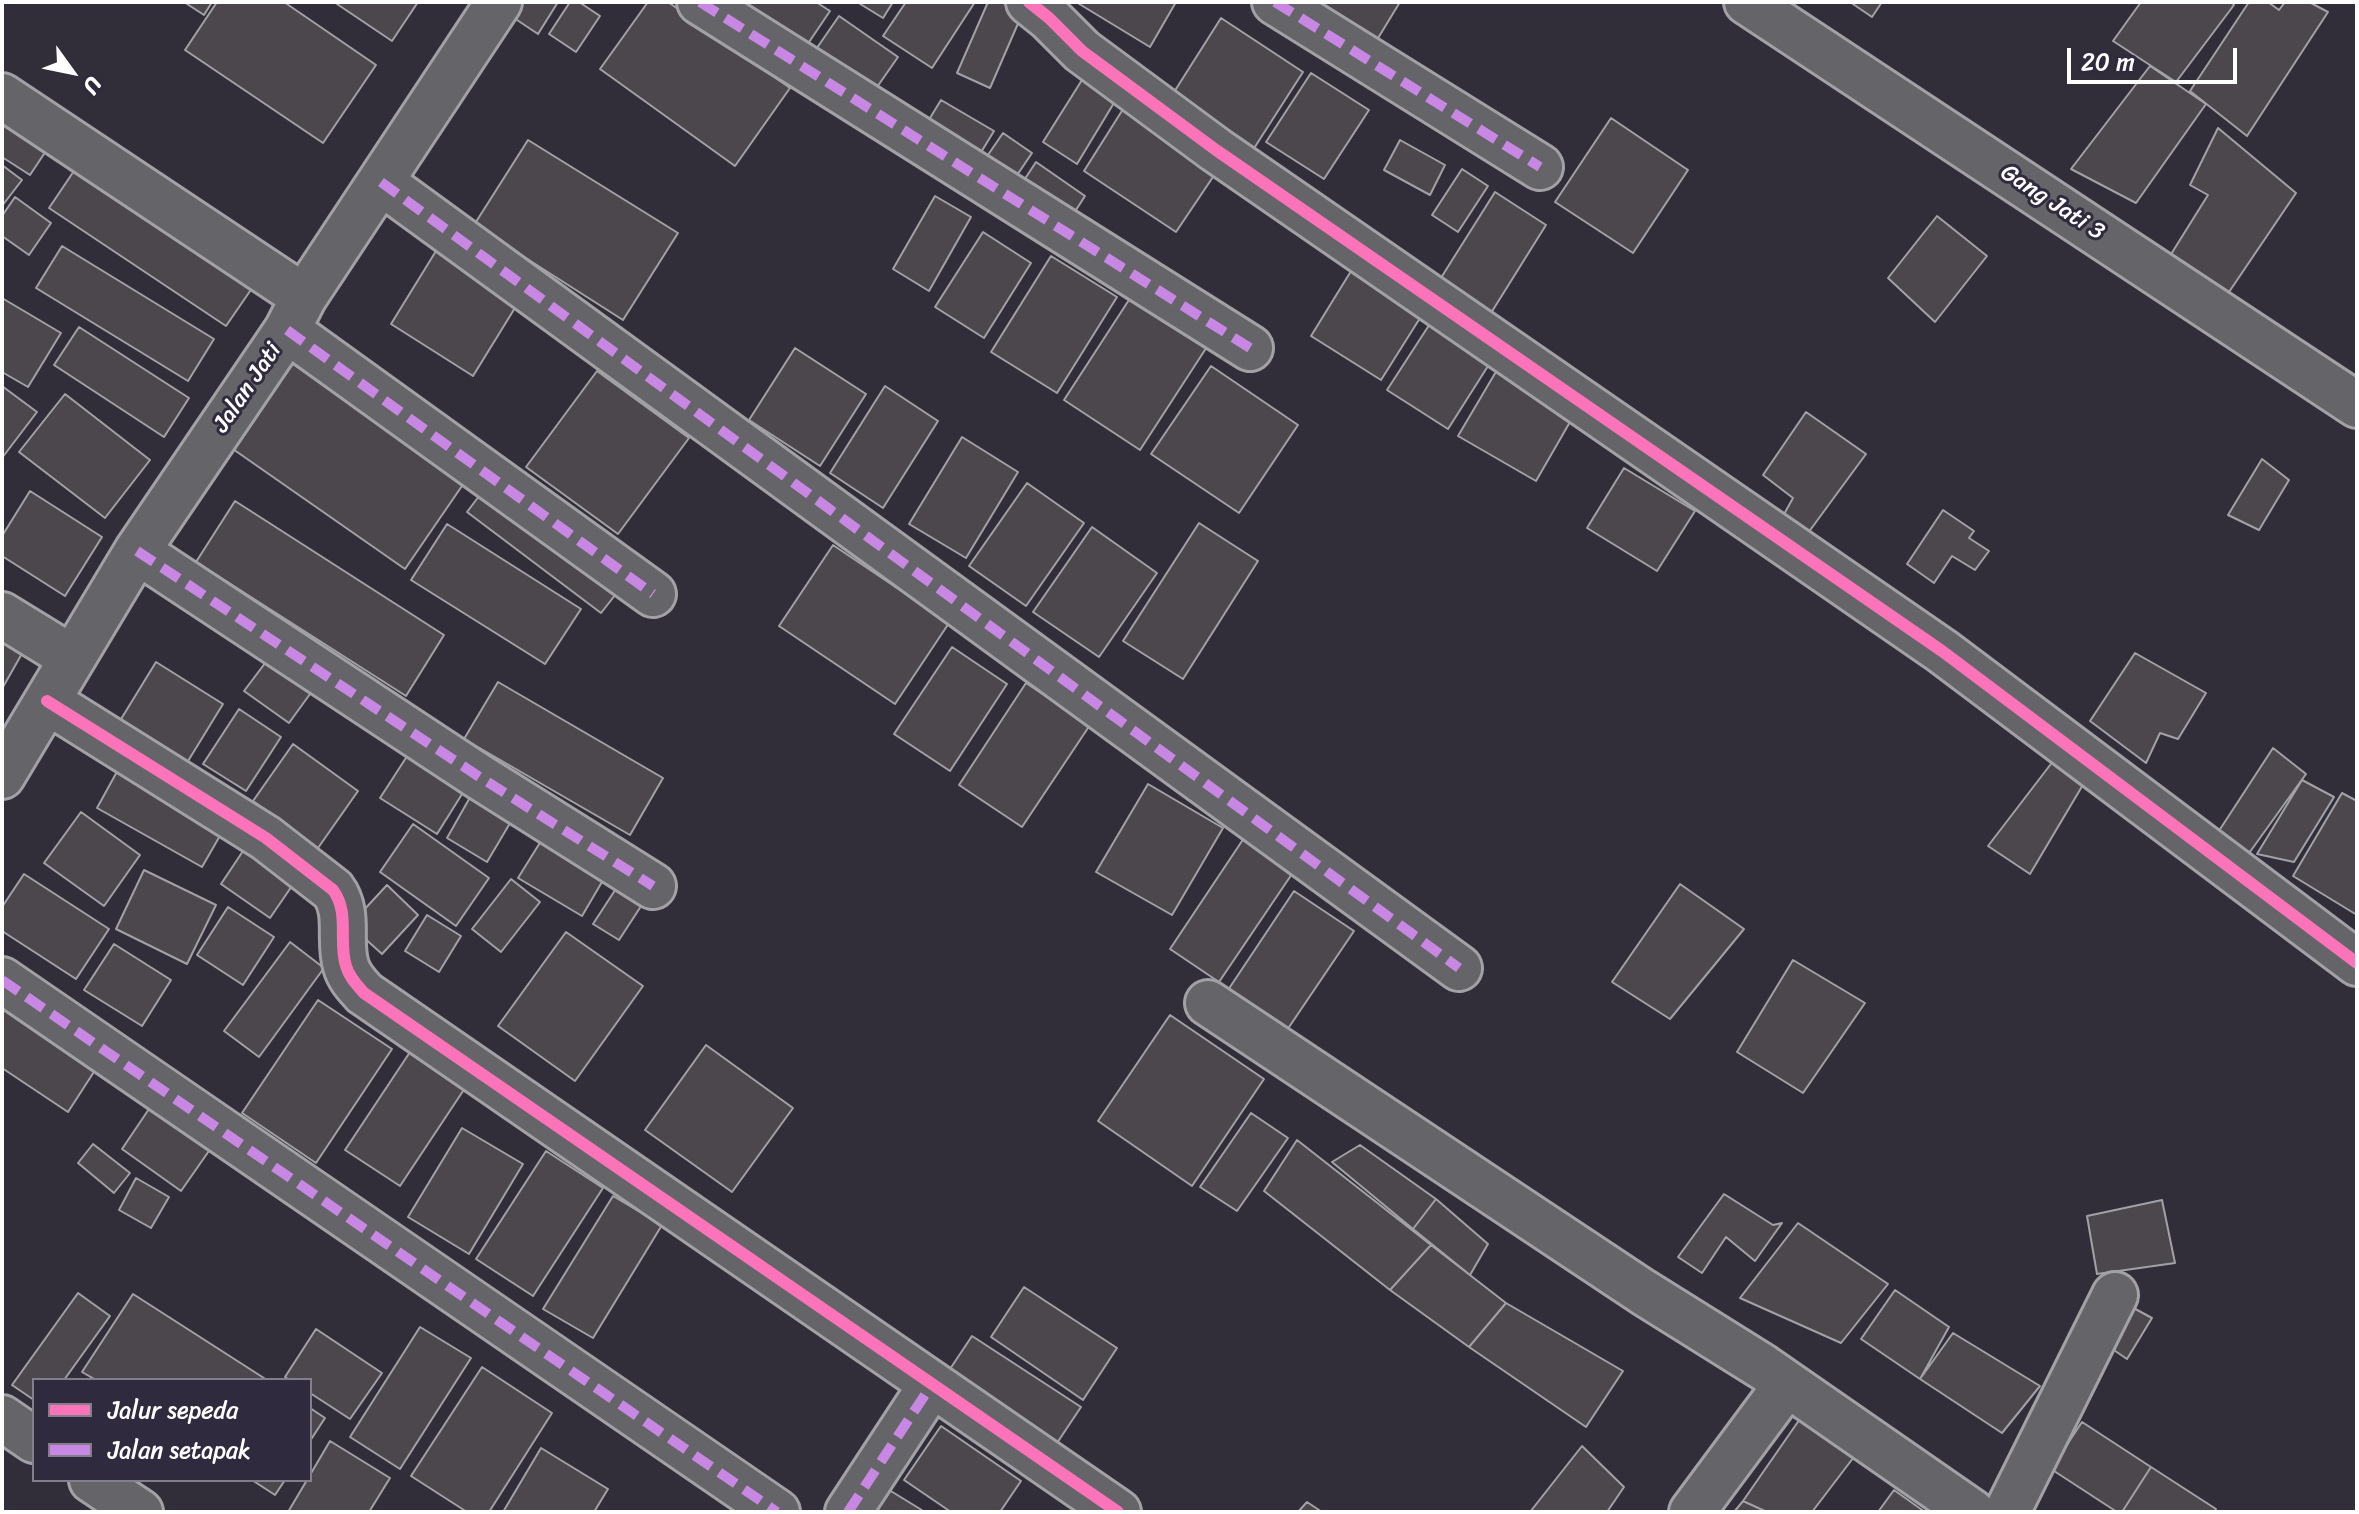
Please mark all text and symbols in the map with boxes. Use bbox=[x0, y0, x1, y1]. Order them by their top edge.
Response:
north arrow bbox=[32, 32, 112, 112]
scale bar bbox=[2071, 32, 2241, 82]
text: 20 m bbox=[2081, 41, 2135, 83]
text: U bbox=[72, 69, 113, 102]
street label: Gang Jati 3 bbox=[1995, 159, 2109, 247]
street label: Jalan Jati bbox=[208, 338, 288, 438]
legend bbox=[32, 1378, 312, 1482]
text: Jalur sepeda bbox=[108, 1389, 238, 1431]
text: Jalan setapak bbox=[108, 1429, 251, 1471]

